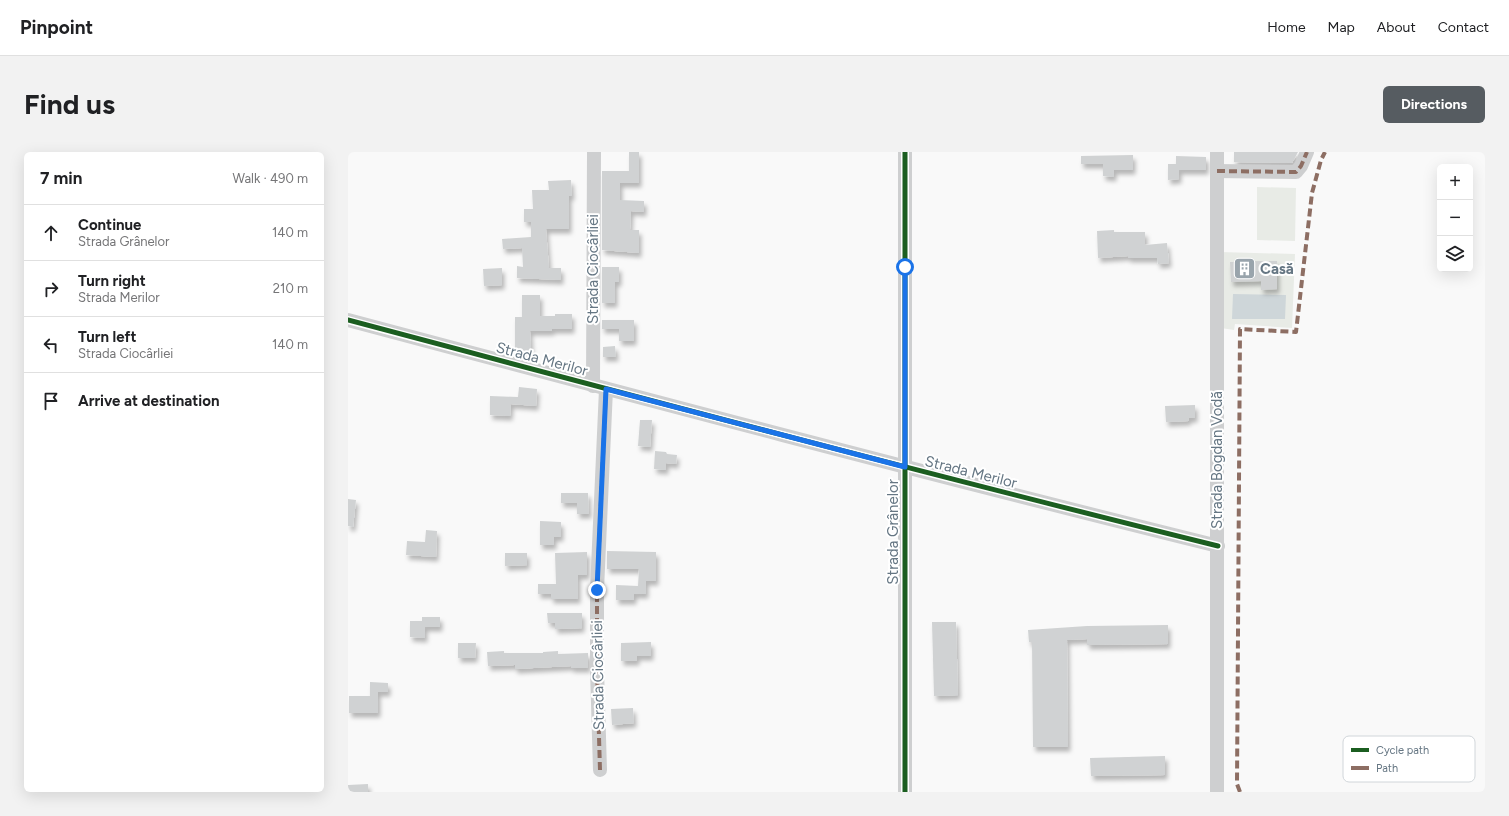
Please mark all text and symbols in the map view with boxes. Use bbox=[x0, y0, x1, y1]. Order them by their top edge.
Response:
text: Pinpoint bbox=[20, 16, 93, 39]
text: Home bbox=[1267, 19, 1306, 36]
text: Map bbox=[1328, 19, 1355, 36]
text: About bbox=[1377, 19, 1416, 36]
text: Contact bbox=[1438, 19, 1489, 36]
button: Directions bbox=[1383, 86, 1485, 123]
text: Find us bbox=[24, 87, 115, 121]
map controls bbox=[1437, 164, 1473, 272]
button: + bbox=[1437, 164, 1473, 200]
text: 7 min bbox=[40, 168, 82, 188]
text: Walk · 490 m bbox=[232, 171, 308, 186]
button: − bbox=[1437, 200, 1473, 236]
street label: Strada Ciocârliei bbox=[584, 214, 602, 324]
text: Continue bbox=[78, 216, 141, 234]
icon: ahead bbox=[40, 222, 62, 244]
text: 140 m bbox=[272, 225, 308, 240]
text: Strada Grânelor bbox=[78, 234, 169, 249]
button: layers bbox=[1437, 236, 1473, 272]
building icon: Casă bbox=[1232, 256, 1258, 282]
route start bbox=[896, 258, 914, 276]
place label: Casă bbox=[1260, 260, 1294, 278]
text: Turn right bbox=[78, 272, 146, 290]
icon: right bbox=[40, 278, 62, 300]
text: 210 m bbox=[273, 281, 308, 296]
text: Strada Merilor bbox=[78, 290, 160, 305]
text: Turn left bbox=[78, 328, 136, 346]
icon: left bbox=[40, 334, 62, 356]
text: 140 m bbox=[272, 337, 308, 352]
street label: Strada Merilor bbox=[494, 338, 590, 380]
text: Strada Ciocârliei bbox=[78, 346, 173, 361]
icon: arrive bbox=[40, 390, 62, 412]
street label: Strada Bogdan Vodă bbox=[1208, 391, 1226, 529]
text: Arrive at destination bbox=[78, 392, 219, 410]
street label: Strada Merilor bbox=[923, 452, 1019, 492]
street label: Strada Grânelor bbox=[884, 479, 902, 585]
route end bbox=[588, 581, 606, 599]
street label: Strada Ciocârliei bbox=[588, 620, 608, 730]
legend bbox=[1343, 736, 1475, 782]
text: Cycle path bbox=[1376, 744, 1429, 757]
text: Path bbox=[1376, 762, 1398, 775]

